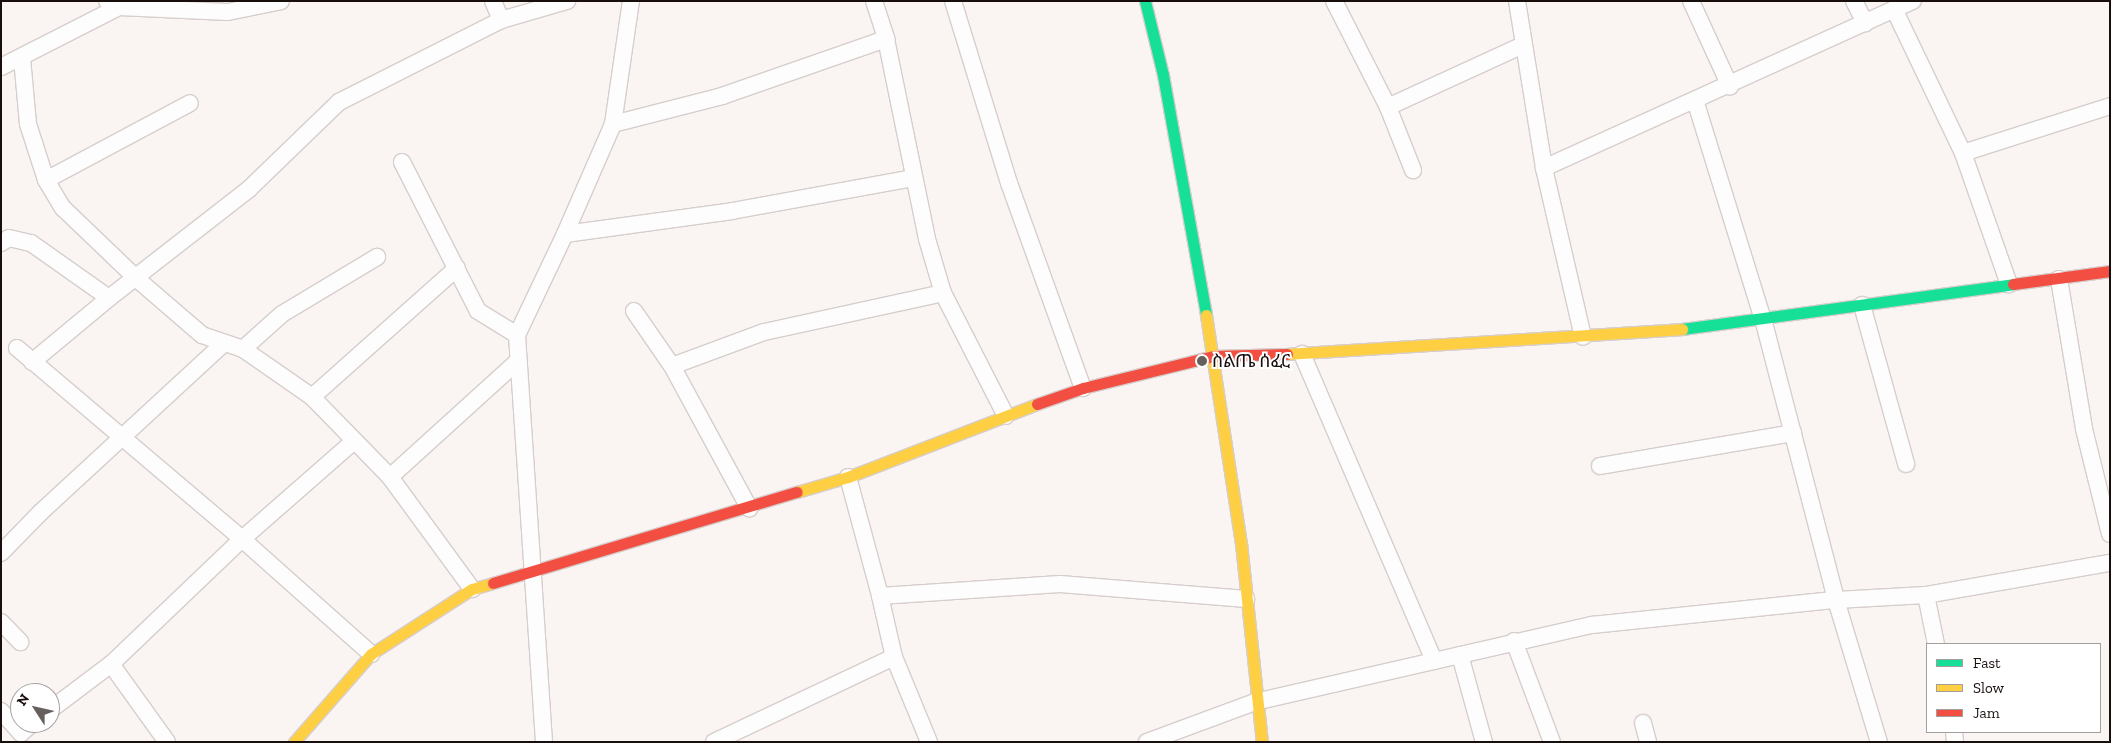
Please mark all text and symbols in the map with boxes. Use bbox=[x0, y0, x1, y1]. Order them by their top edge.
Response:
place label: ስልጤ ሰፈር bbox=[1212, 350, 1290, 372]
marker: ስልጤ ሰፈር bbox=[1196, 355, 1208, 367]
legend bbox=[1926, 643, 2101, 733]
text: Fast bbox=[1973, 654, 2001, 672]
text: Slow bbox=[1973, 679, 2004, 697]
north arrow bbox=[10, 683, 60, 733]
text: N bbox=[13, 690, 33, 709]
text: Jam bbox=[1973, 704, 2000, 722]

